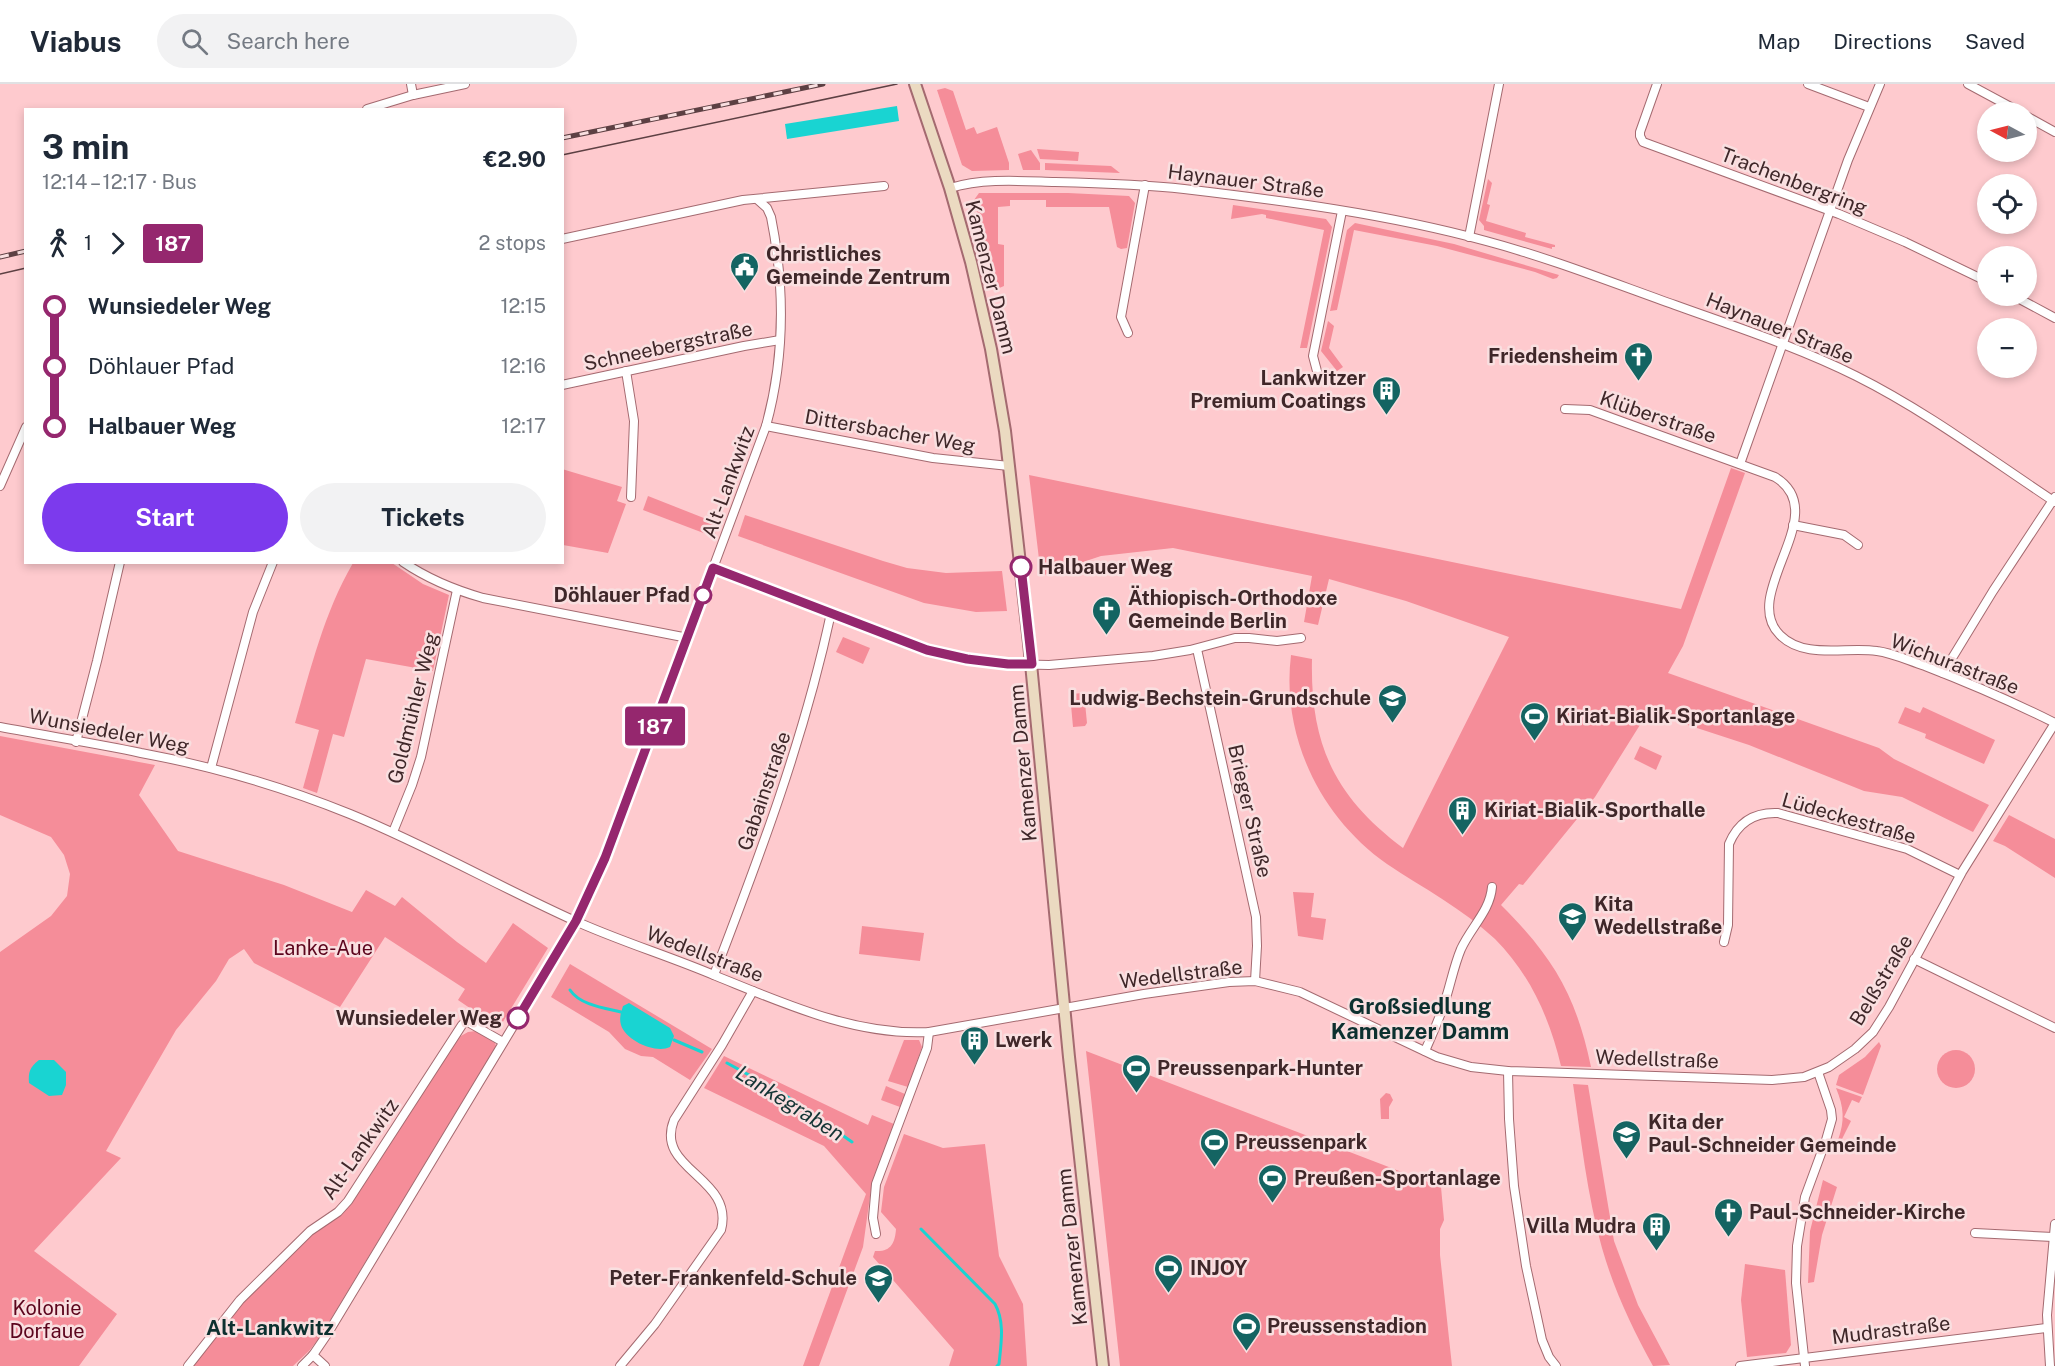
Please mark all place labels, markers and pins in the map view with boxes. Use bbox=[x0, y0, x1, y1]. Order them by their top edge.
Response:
place label: Christliches Gemeinde Zentrum bbox=[766, 242, 950, 289]
public building icon: Christliches Gemeinde Zentrum bbox=[729, 250, 761, 292]
church icon: Friedensheim bbox=[1623, 340, 1655, 382]
place label: Friedensheim bbox=[1488, 344, 1618, 368]
place label: Lankwitzer Premium Coatings bbox=[1190, 366, 1366, 413]
building icon: Lankwitzer Premium Coatings bbox=[1371, 374, 1403, 416]
place label: Halbauer Weg bbox=[1038, 555, 1173, 579]
marker: Halbauer Weg bbox=[1010, 556, 1032, 578]
place label: Döhlauer Pfad bbox=[553, 583, 690, 607]
place label: Äthiopisch-Orthodoxe Gemeinde Berlin bbox=[1128, 585, 1338, 633]
marker: Döhlauer Pfad bbox=[694, 586, 712, 604]
church icon: Äthiopisch-Orthodoxe Gemeinde Berlin bbox=[1091, 594, 1123, 636]
school or university icon: Ludwig-Bechstein-Grundschule bbox=[1376, 682, 1408, 724]
place label: Ludwig-Bechstein-Grundschule bbox=[1069, 686, 1371, 710]
sports icon: Kiriat-Bialik-Sportanlage bbox=[1519, 700, 1551, 742]
place label: Kiriat-Bialik-Sportanlage bbox=[1556, 704, 1795, 728]
building icon: Kiriat-Bialik-Sporthalle bbox=[1447, 794, 1479, 836]
place label: Kiriat-Bialik-Sporthalle bbox=[1484, 798, 1705, 822]
place label: Kita Wedellstraße bbox=[1594, 892, 1722, 939]
school or university icon: Kita Wedellstraße bbox=[1557, 900, 1589, 942]
place label: Wunsiedeler Weg bbox=[336, 1006, 502, 1030]
marker: Wunsiedeler Weg bbox=[507, 1007, 529, 1029]
building icon: Lwerk bbox=[958, 1024, 990, 1066]
place label: Lwerk bbox=[995, 1028, 1053, 1052]
sports icon: Preussenpark-Hunter bbox=[1120, 1052, 1152, 1094]
place label: Preussenpark-Hunter bbox=[1157, 1056, 1363, 1080]
place label: Kita der Paul-Schneider Gemeinde bbox=[1648, 1110, 1897, 1157]
school or university icon: Kita der Paul-Schneider Gemeinde bbox=[1611, 1118, 1643, 1160]
sports icon: Preussenpark bbox=[1198, 1126, 1230, 1168]
place label: Preussenpark bbox=[1235, 1130, 1368, 1154]
sports icon: Preußen-Sportanlage bbox=[1257, 1162, 1289, 1204]
place label: Preußen-Sportanlage bbox=[1294, 1166, 1501, 1190]
church icon: Paul-Schneider-Kirche bbox=[1712, 1196, 1744, 1238]
place label: Paul-Schneider-Kirche bbox=[1749, 1200, 1966, 1224]
building icon: Villa Mudra bbox=[1641, 1210, 1673, 1252]
place label: Villa Mudra bbox=[1526, 1214, 1636, 1238]
sports icon: INJOY bbox=[1153, 1252, 1185, 1294]
place label: INJOY bbox=[1190, 1256, 1248, 1280]
school or university icon: Peter-Frankenfeld-Schule bbox=[862, 1262, 894, 1304]
place label: Peter-Frankenfeld-Schule bbox=[609, 1266, 857, 1290]
sports icon: Preussenstadion bbox=[1230, 1310, 1262, 1352]
place label: Preussenstadion bbox=[1267, 1314, 1427, 1338]

